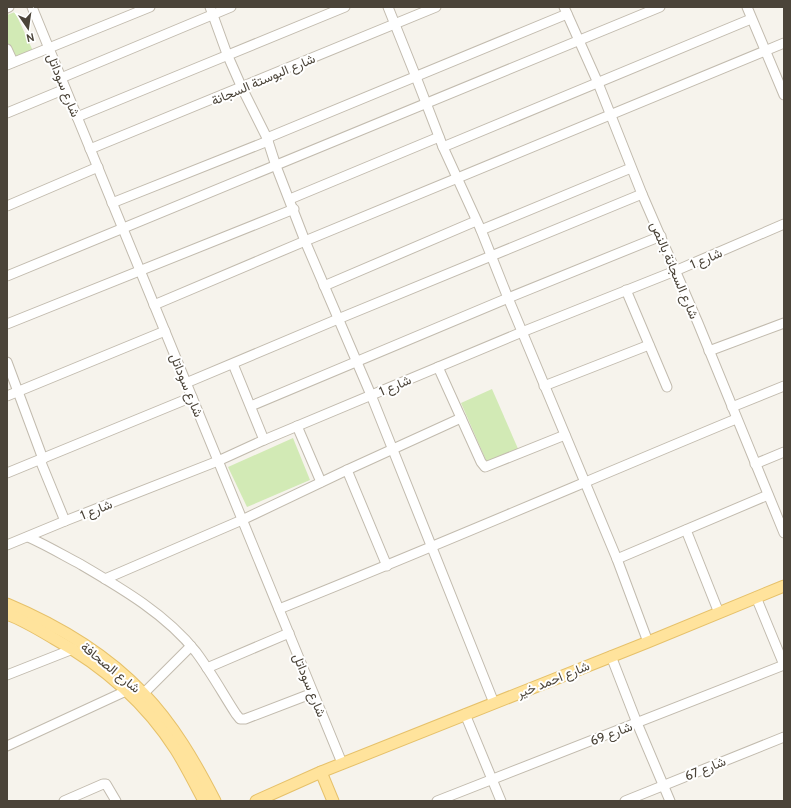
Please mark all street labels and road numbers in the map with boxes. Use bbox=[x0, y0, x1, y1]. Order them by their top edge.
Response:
street label: شارع البوستة السجانة bbox=[209, 50, 318, 110]
street label: شارع سوداتل bbox=[42, 51, 84, 120]
street label: شارع السجانة بالنص bbox=[645, 219, 703, 322]
street label: شارع 1 bbox=[688, 244, 725, 274]
street label: شارع سوداتل bbox=[165, 351, 207, 420]
street label: شارع 1 bbox=[377, 371, 414, 401]
street label: شارع 1 bbox=[78, 495, 115, 525]
street label: شارع الصحافة bbox=[77, 638, 144, 697]
street label: شارع سوداتل bbox=[288, 651, 330, 720]
street label: شارع احمد خير bbox=[513, 657, 592, 703]
street label: شارع 69 bbox=[588, 718, 635, 750]
street label: شارع 67 bbox=[682, 753, 729, 785]

